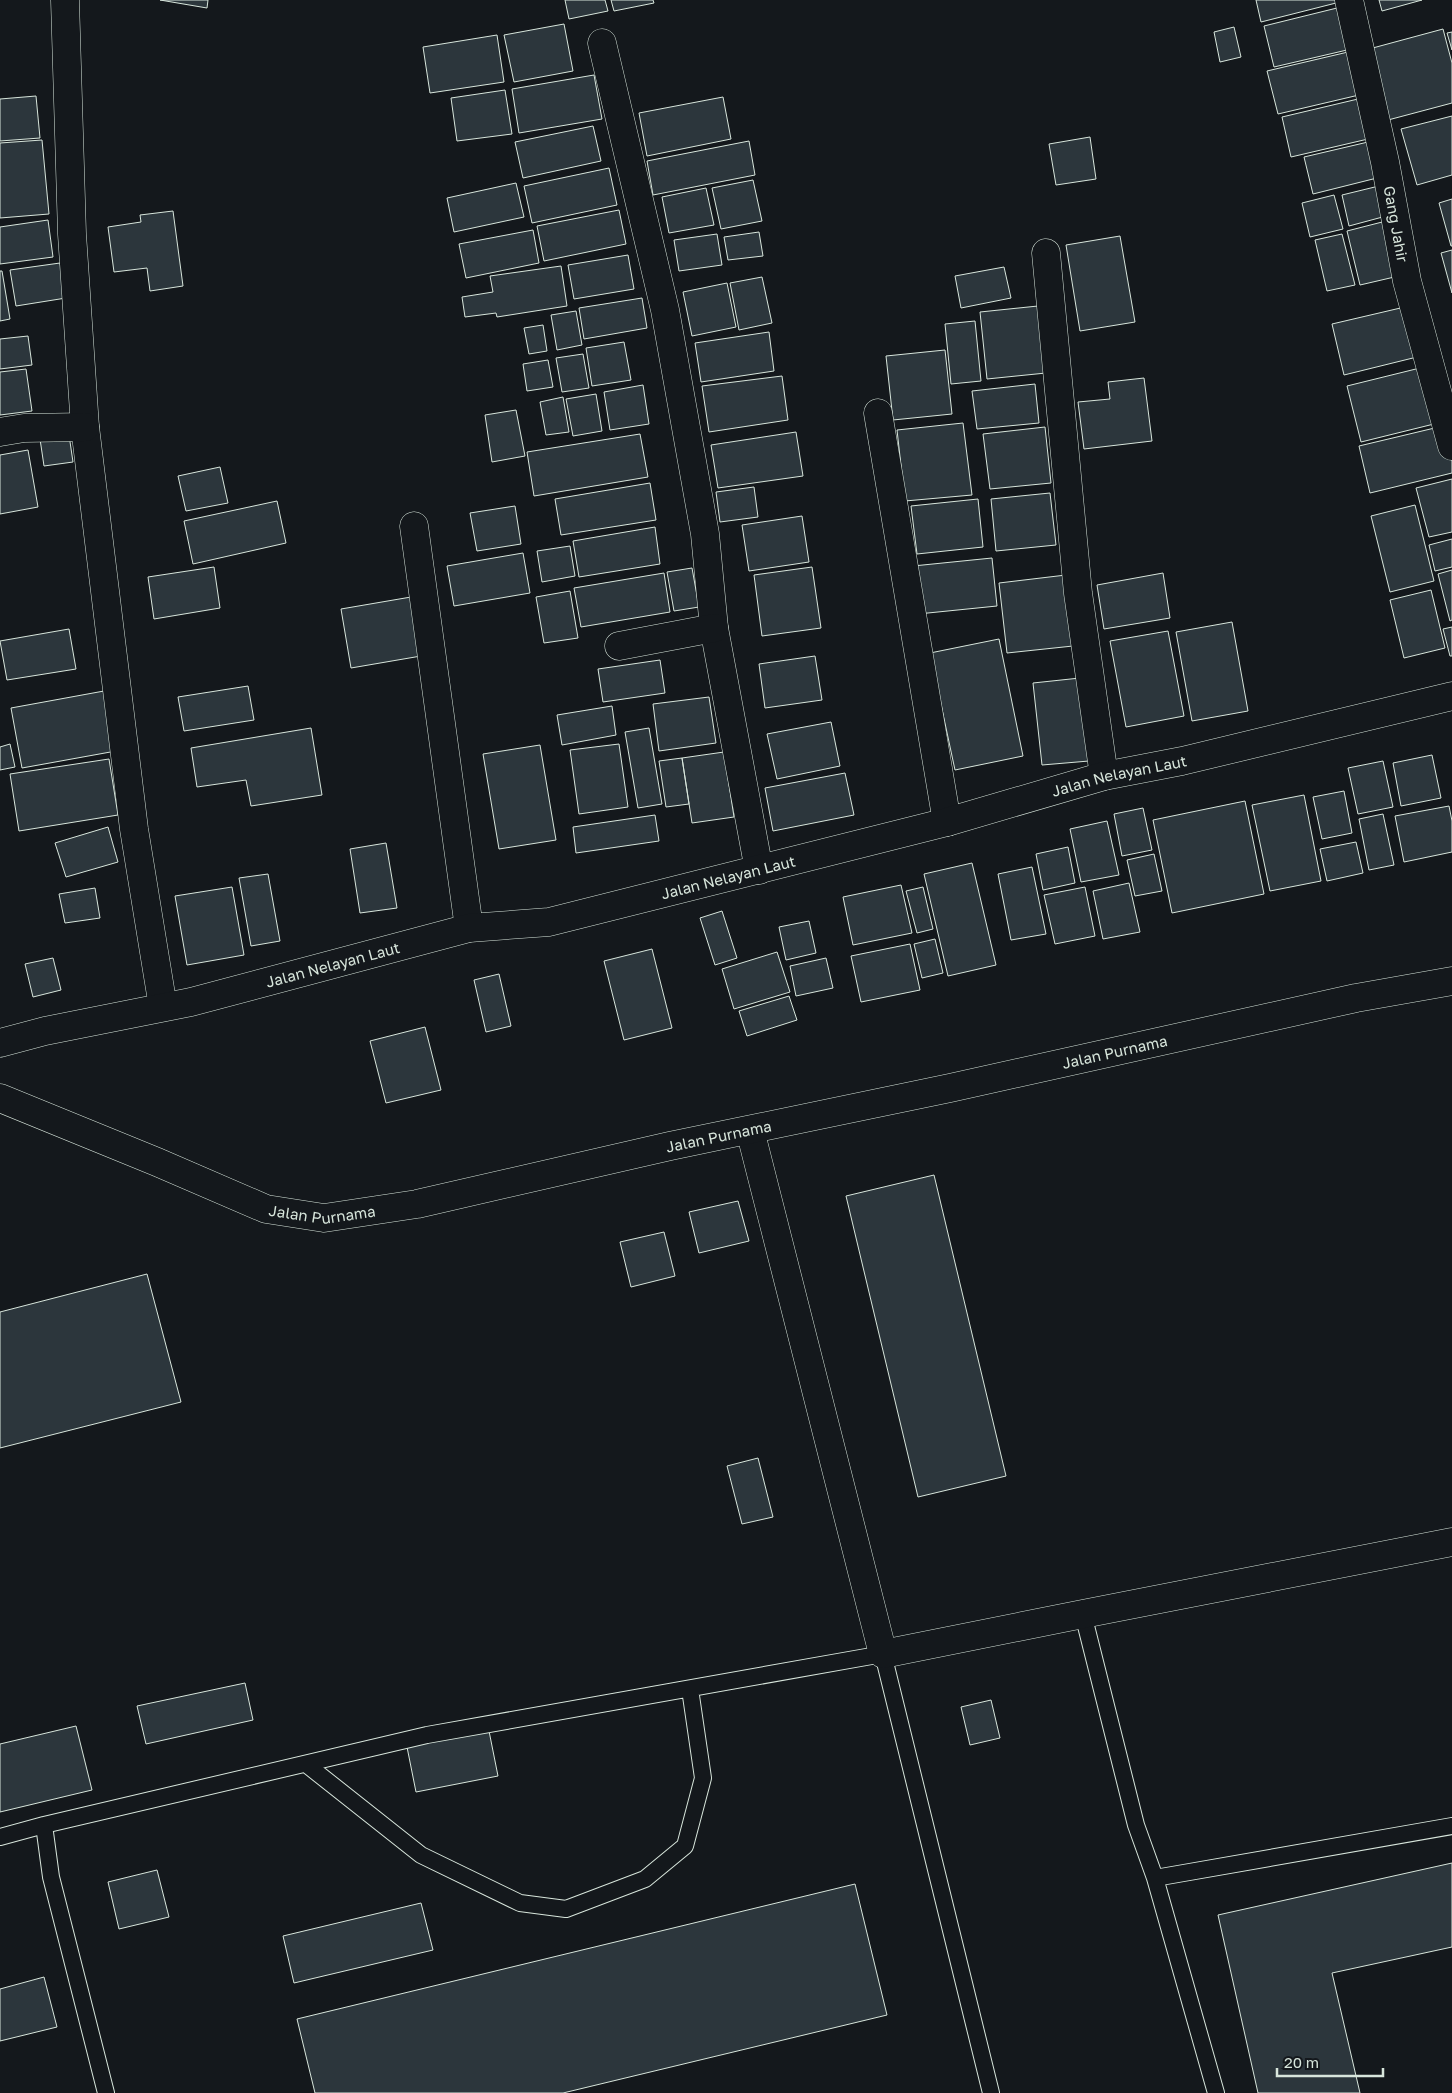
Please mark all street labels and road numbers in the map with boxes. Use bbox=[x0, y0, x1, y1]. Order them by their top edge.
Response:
street label: Gang Jahir bbox=[1381, 184, 1412, 264]
street label: Jalan Nelayan Laut bbox=[1049, 751, 1188, 800]
street label: Jalan Nelayan Laut bbox=[659, 851, 797, 903]
street label: Jalan Nelayan Laut bbox=[264, 938, 402, 991]
street label: Jalan Purnama bbox=[1060, 1031, 1169, 1072]
street label: Jalan Purnama bbox=[664, 1116, 773, 1156]
street label: Jalan Purnama bbox=[268, 1201, 377, 1227]

